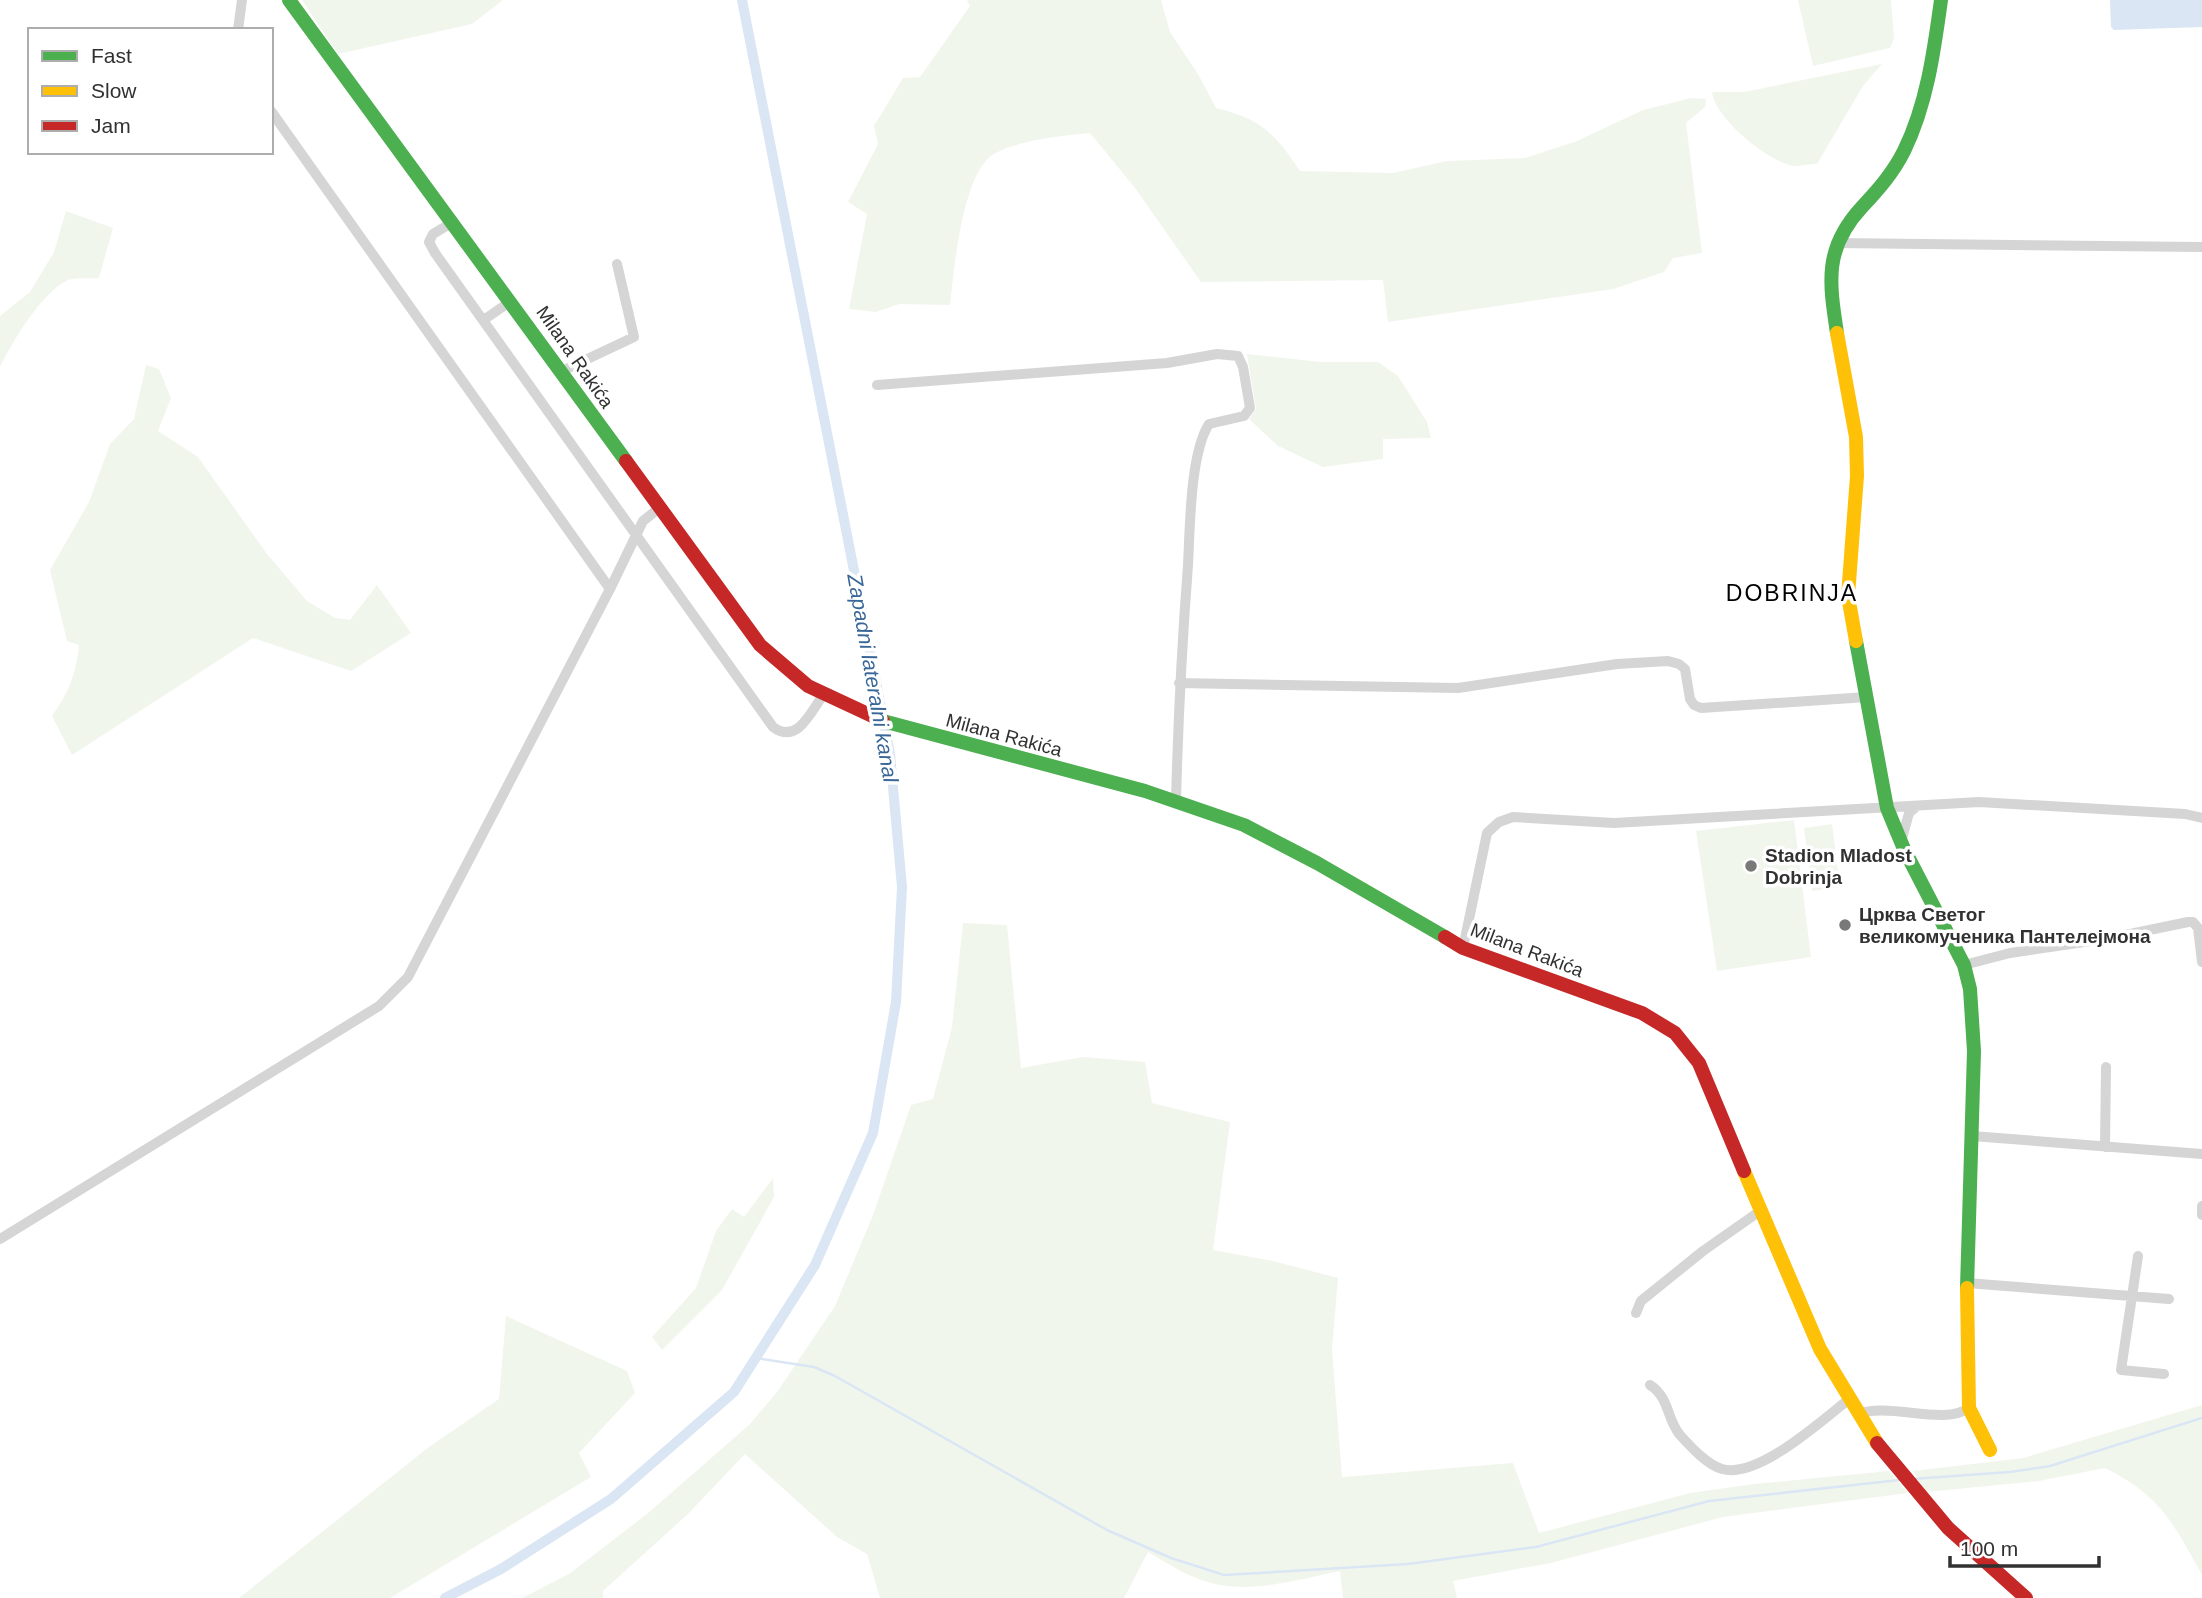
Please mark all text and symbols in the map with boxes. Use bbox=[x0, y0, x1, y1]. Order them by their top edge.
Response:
legend bbox=[28, 28, 273, 154]
text: Fast bbox=[91, 44, 132, 67]
text: Slow bbox=[91, 79, 137, 102]
text: Jam bbox=[91, 114, 131, 137]
street label: Milana Rakića bbox=[532, 302, 618, 412]
water label: Zapadni lateralni kanal bbox=[843, 571, 903, 785]
district label: DOBRINJA bbox=[1726, 580, 1858, 606]
street label: Milana Rakića bbox=[944, 709, 1065, 761]
place label: Stadion Mladost Dobrinja bbox=[1765, 845, 1912, 888]
marker: Stadion Mladost Dobrinja bbox=[1743, 858, 1759, 874]
place label: Црква Светог великомученика Пантелејмона bbox=[1859, 904, 2151, 947]
marker: Црква Светог великомученика Пантелејмона bbox=[1837, 917, 1853, 933]
street label: Milana Rakića bbox=[1468, 919, 1587, 981]
scale bar bbox=[1950, 1524, 2099, 1568]
text: 100 m bbox=[1960, 1537, 2018, 1560]

